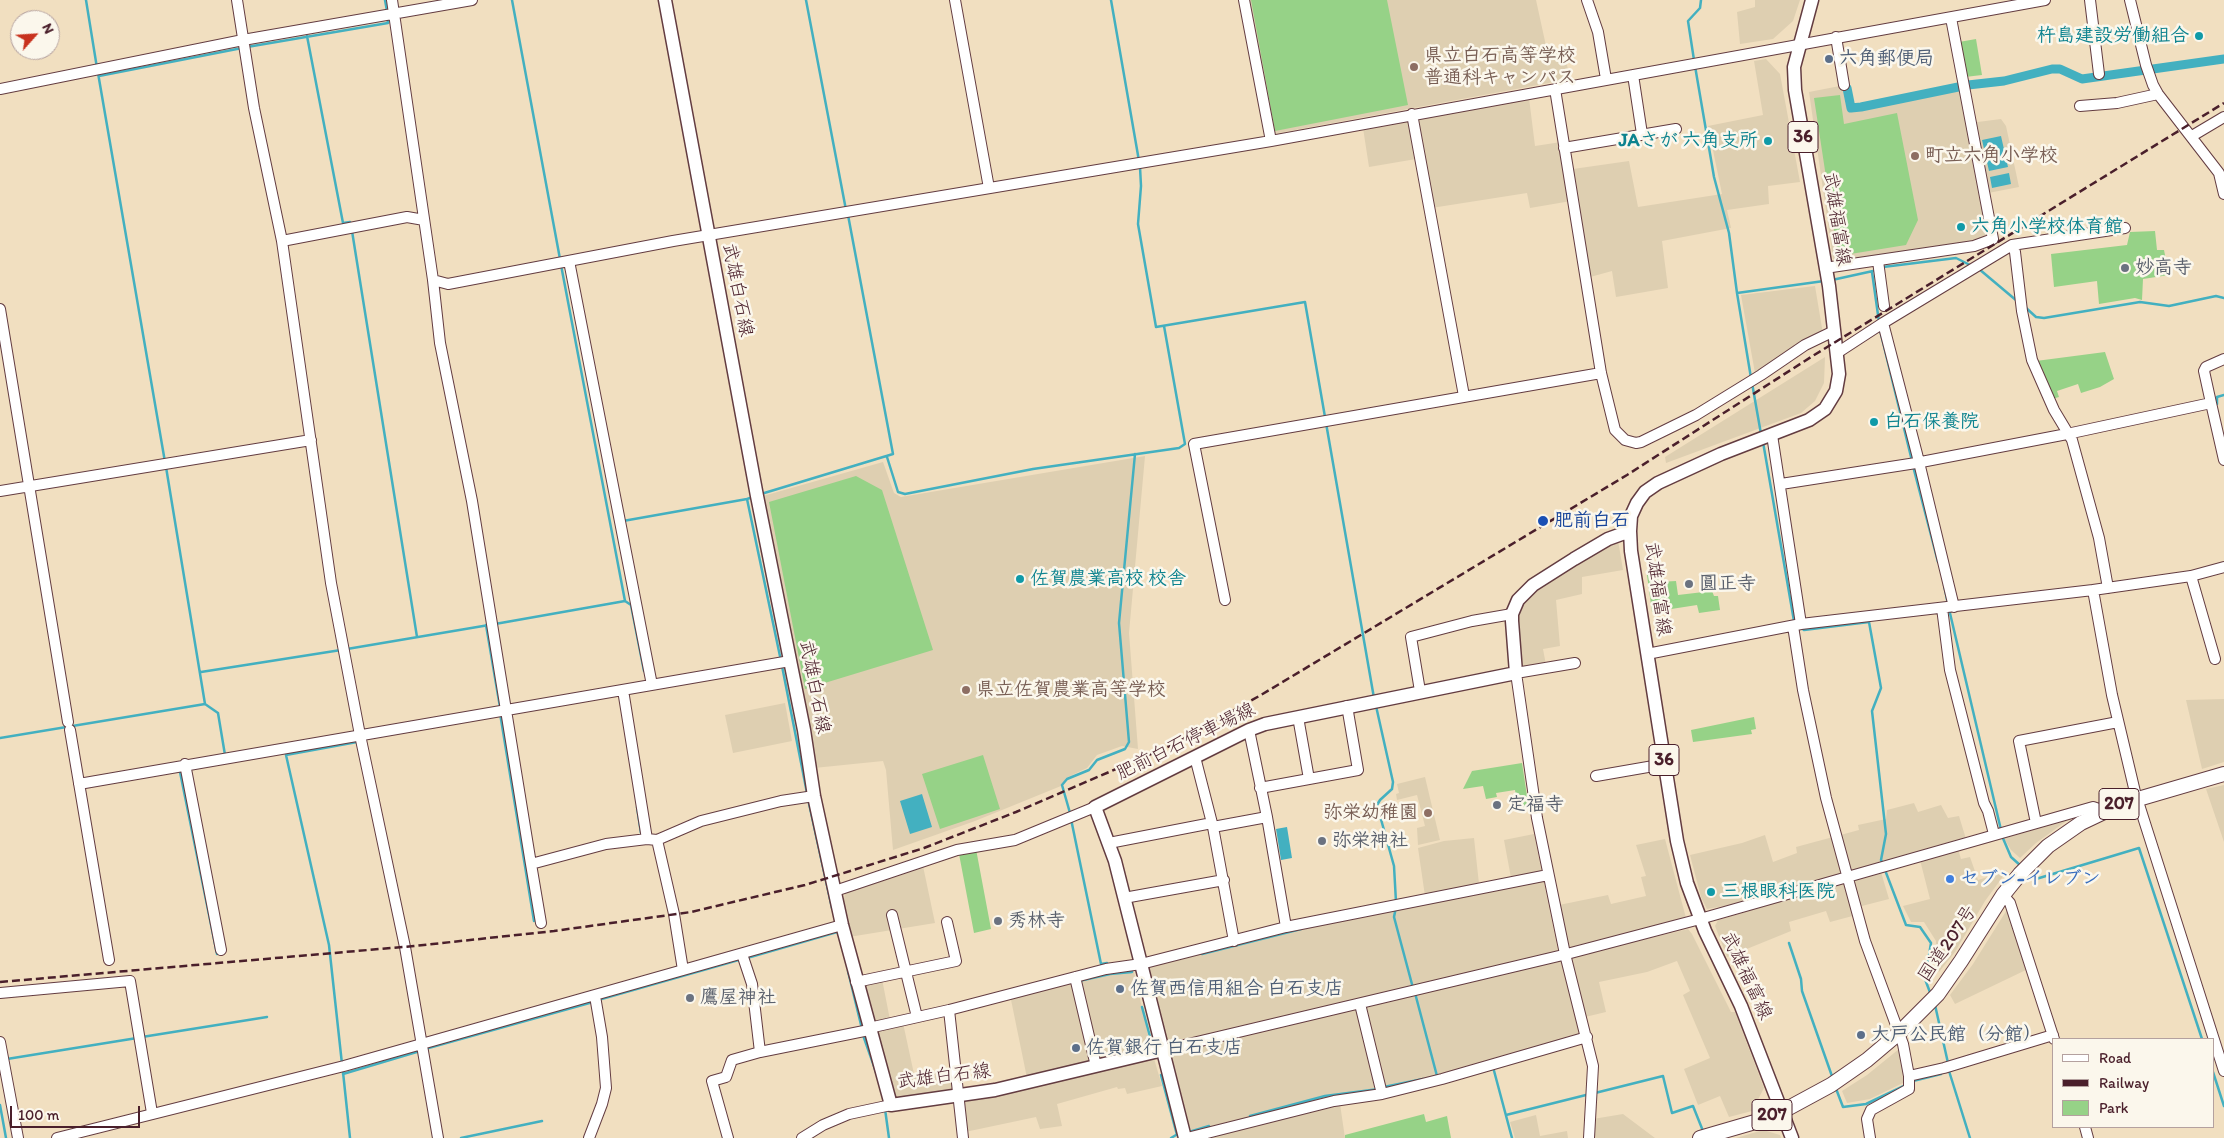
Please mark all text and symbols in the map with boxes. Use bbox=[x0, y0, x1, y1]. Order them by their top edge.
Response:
north arrow bbox=[10, 10, 60, 60]
text: N bbox=[38, 21, 58, 37]
place label: 杵島建設労働組合 bbox=[2037, 25, 2189, 47]
marker: 杵島建設労働組合 bbox=[2193, 30, 2205, 42]
place label: 県立白石高等学校 普通科キャンパス bbox=[1424, 45, 1576, 89]
place label: 六角郵便局 bbox=[1839, 48, 1934, 70]
marker: 六角郵便局 bbox=[1823, 53, 1835, 65]
marker: 県立白石高等学校 普通科キャンパス bbox=[1408, 61, 1420, 73]
road number: 36 bbox=[1788, 121, 1818, 152]
place label: JAさが 六角支所 bbox=[1619, 130, 1758, 152]
marker: JAさが 六角支所 bbox=[1762, 135, 1774, 147]
place label: 町立六角小学校 bbox=[1925, 145, 2058, 167]
marker: 町立六角小学校 bbox=[1909, 150, 1921, 162]
street label: 武雄福富線 bbox=[1817, 170, 1855, 268]
place label: 六角小学校体育館 bbox=[1971, 216, 2123, 238]
marker: 六角小学校体育館 bbox=[1955, 221, 1967, 233]
street label: 武雄白石線 bbox=[717, 241, 757, 339]
place label: 妙高寺 bbox=[2135, 257, 2192, 279]
marker: 妙高寺 bbox=[2119, 262, 2131, 274]
place label: 白石保養院 bbox=[1884, 411, 1979, 433]
marker: 白石保養院 bbox=[1868, 416, 1880, 428]
place label: 肥前白石 bbox=[1554, 510, 1630, 532]
marker: 肥前白石 bbox=[1536, 514, 1550, 528]
street label: 武雄福富線 bbox=[1639, 540, 1675, 638]
place label: 佐賀農業高校 校舎 bbox=[1030, 568, 1186, 590]
marker: 佐賀農業高校 校舎 bbox=[1014, 573, 1026, 585]
place label: 圓正寺 bbox=[1699, 573, 1756, 595]
marker: 圓正寺 bbox=[1683, 578, 1695, 590]
street label: 武雄白石線 bbox=[794, 638, 834, 736]
place label: 県立佐賀農業高等学校 bbox=[976, 679, 1166, 701]
marker: 県立佐賀農業高等学校 bbox=[960, 684, 972, 696]
street label: 肥前白石停車場線 bbox=[1113, 698, 1259, 786]
road number: 36 bbox=[1649, 744, 1679, 776]
road number: 207 bbox=[2099, 789, 2139, 820]
place label: 定福寺 bbox=[1507, 794, 1564, 816]
marker: 定福寺 bbox=[1491, 799, 1503, 811]
place label: 弥栄幼稚園 bbox=[1323, 802, 1418, 824]
marker: 弥栄幼稚園 bbox=[1422, 807, 1434, 819]
place label: 弥栄神社 bbox=[1332, 830, 1408, 852]
marker: 弥栄神社 bbox=[1316, 835, 1328, 847]
place label: セブン-イレブン bbox=[1960, 868, 2101, 890]
marker: セブン-イレブン bbox=[1944, 873, 1956, 885]
place label: 三根眼科医院 bbox=[1721, 881, 1835, 903]
marker: 三根眼科医院 bbox=[1705, 886, 1717, 898]
street label: 国道207号 bbox=[1914, 901, 1982, 987]
place label: 秀林寺 bbox=[1008, 910, 1065, 932]
marker: 秀林寺 bbox=[992, 915, 1004, 927]
street label: 武雄福富線 bbox=[1716, 928, 1776, 1024]
place label: 佐賀西信用組合 白石支店 bbox=[1130, 978, 1343, 1000]
marker: 佐賀西信用組合 白石支店 bbox=[1114, 983, 1126, 995]
place label: 鷹屋神社 bbox=[700, 987, 776, 1009]
marker: 鷹屋神社 bbox=[684, 992, 696, 1004]
place label: 大戸公民館（分館） bbox=[1871, 1024, 2042, 1046]
marker: 大戸公民館（分館） bbox=[1855, 1029, 1867, 1041]
place label: 佐賀銀行 白石支店 bbox=[1086, 1037, 1242, 1059]
legend bbox=[2052, 1038, 2214, 1128]
marker: 佐賀銀行 白石支店 bbox=[1070, 1042, 1082, 1054]
text: Road bbox=[2099, 1049, 2131, 1067]
street label: 武雄白石線 bbox=[895, 1060, 993, 1094]
text: Railway bbox=[2099, 1074, 2149, 1092]
scale bar bbox=[12, 1096, 142, 1128]
text: Park bbox=[2099, 1099, 2129, 1117]
road number: 207 bbox=[1752, 1100, 1792, 1130]
text: 100 m bbox=[18, 1106, 59, 1124]

